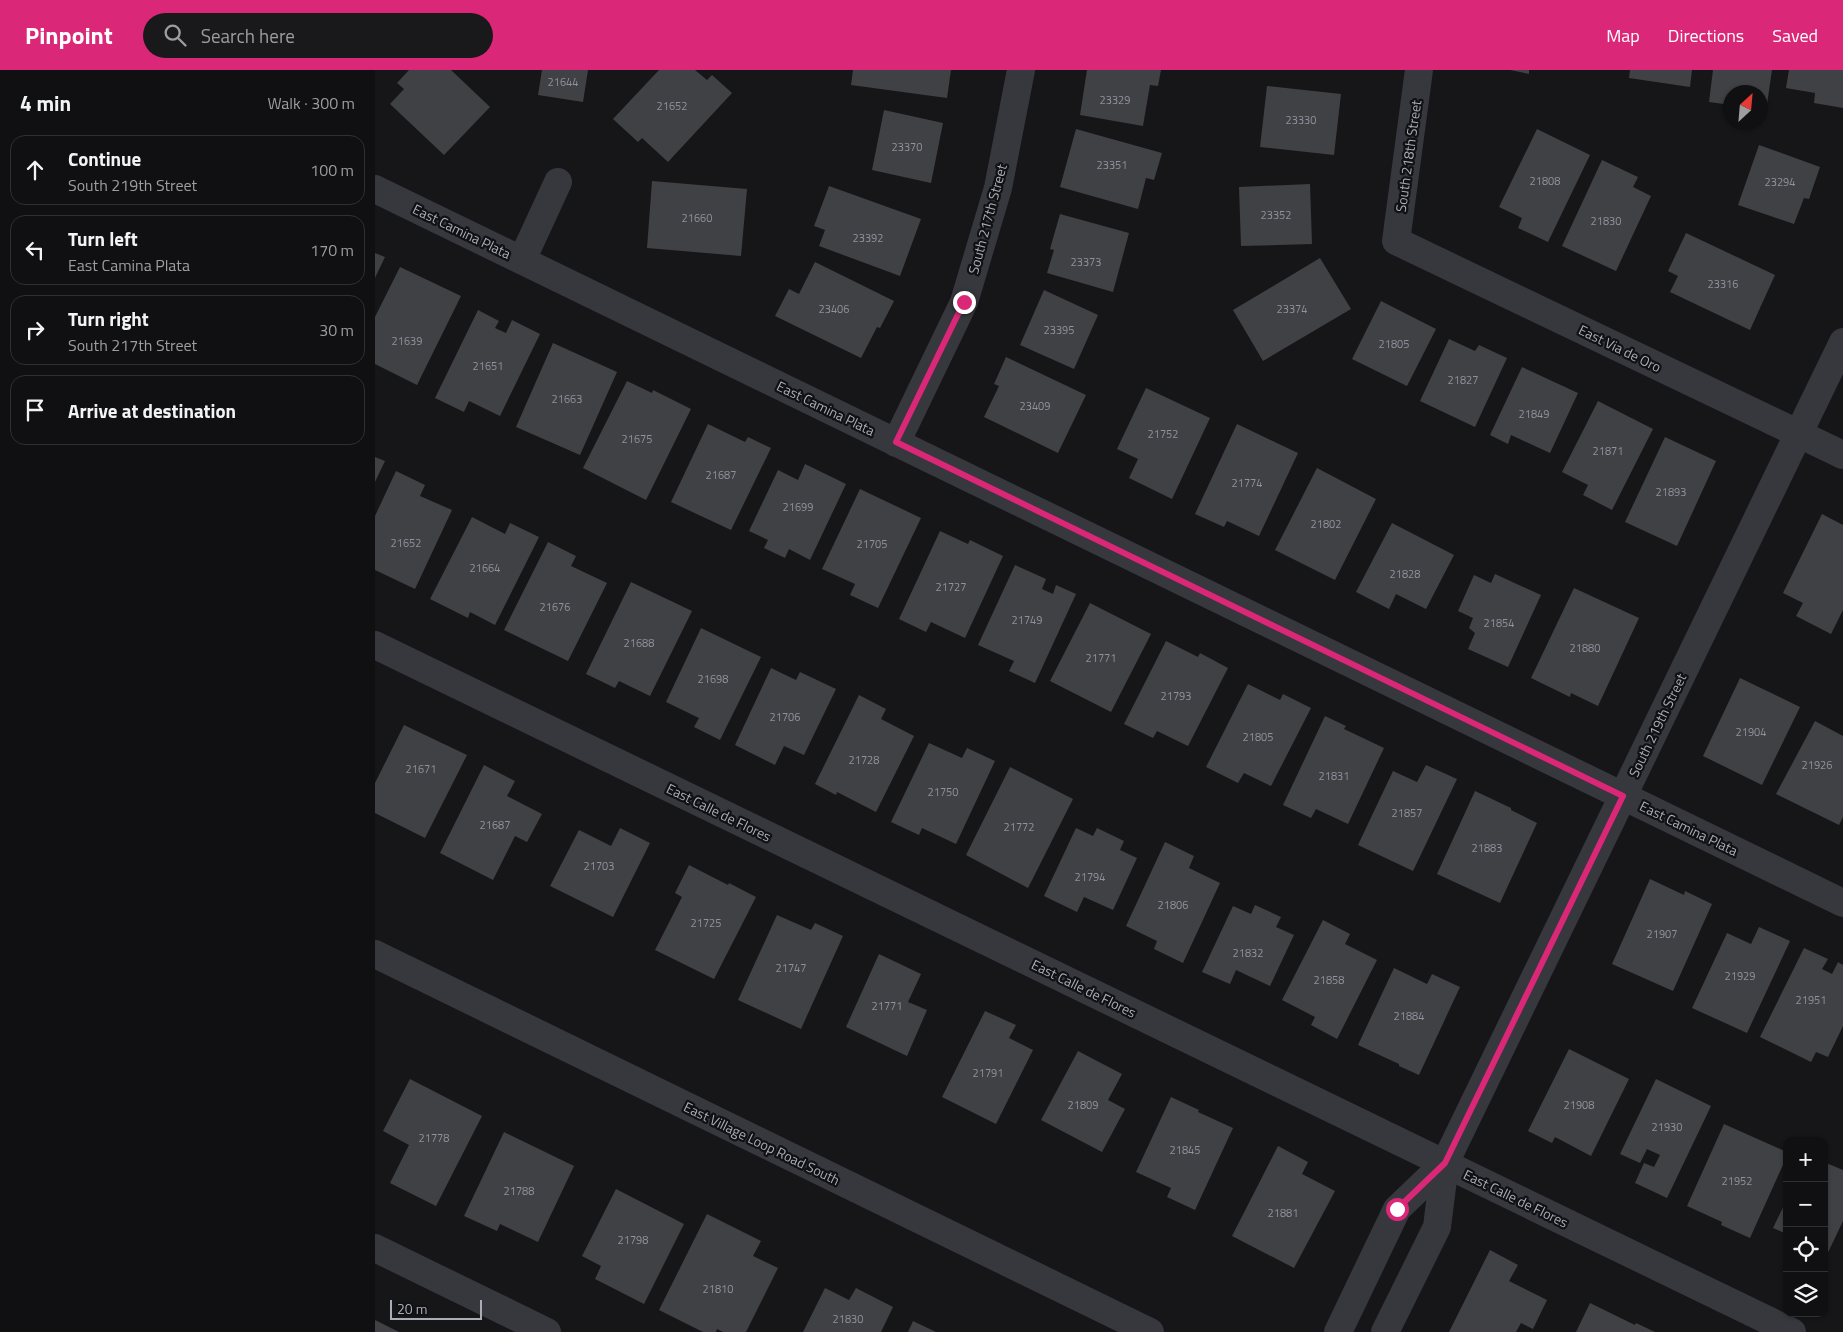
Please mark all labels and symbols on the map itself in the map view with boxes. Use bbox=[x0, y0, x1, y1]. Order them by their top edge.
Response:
house number: 21644 bbox=[548, 74, 578, 90]
north arrow bbox=[1723, 85, 1768, 130]
house number: 23329 bbox=[1100, 92, 1130, 108]
house number: 21652 bbox=[657, 98, 687, 114]
street label: South 218th Street bbox=[1390, 98, 1426, 213]
house number: 23330 bbox=[1286, 112, 1316, 128]
house number: 23370 bbox=[892, 139, 922, 155]
house number: 23351 bbox=[1097, 157, 1127, 173]
street label: South 217th Street bbox=[962, 162, 1012, 276]
house number: 21808 bbox=[1530, 173, 1560, 189]
house number: 23294 bbox=[1765, 174, 1795, 190]
street label: East Camina Plata bbox=[409, 198, 515, 264]
house number: 23352 bbox=[1261, 207, 1291, 223]
house number: 21660 bbox=[682, 210, 712, 226]
house number: 21830 bbox=[1591, 213, 1621, 229]
house number: 23392 bbox=[853, 230, 883, 246]
house number: 23373 bbox=[1071, 254, 1101, 270]
house number: 23316 bbox=[1708, 276, 1738, 292]
route end bbox=[953, 291, 976, 314]
house number: 23406 bbox=[819, 301, 849, 317]
house number: 23374 bbox=[1277, 301, 1307, 317]
street label: East Via de Oro bbox=[1575, 319, 1665, 377]
house number: 23395 bbox=[1044, 322, 1074, 338]
house number: 21639 bbox=[392, 333, 422, 349]
house number: 21805 bbox=[1379, 336, 1409, 352]
house number: 21651 bbox=[473, 358, 503, 374]
house number: 21827 bbox=[1448, 372, 1478, 388]
street label: East Camina Plata bbox=[773, 375, 879, 441]
house number: 21663 bbox=[552, 391, 582, 407]
house number: 23409 bbox=[1020, 398, 1050, 414]
house number: 21849 bbox=[1519, 406, 1549, 422]
house number: 21752 bbox=[1148, 426, 1178, 442]
house number: 21675 bbox=[622, 431, 652, 447]
house number: 21871 bbox=[1593, 443, 1623, 459]
house number: 21687 bbox=[706, 467, 736, 483]
house number: 21774 bbox=[1232, 475, 1262, 491]
house number: 21893 bbox=[1656, 484, 1686, 500]
house number: 21699 bbox=[783, 499, 813, 515]
house number: 21802 bbox=[1311, 516, 1341, 532]
house number: 21652 bbox=[391, 535, 421, 551]
house number: 21705 bbox=[857, 536, 887, 552]
house number: 21664 bbox=[470, 560, 500, 576]
house number: 21828 bbox=[1390, 566, 1420, 582]
house number: 21727 bbox=[936, 579, 966, 595]
house number: 21676 bbox=[540, 599, 570, 615]
house number: 21749 bbox=[1012, 612, 1042, 628]
house number: 21854 bbox=[1484, 615, 1514, 631]
house number: 21688 bbox=[624, 635, 654, 651]
house number: 21880 bbox=[1570, 640, 1600, 656]
house number: 21771 bbox=[1086, 650, 1116, 666]
street label: South 219th Street bbox=[1623, 670, 1691, 780]
house number: 21698 bbox=[698, 671, 728, 687]
house number: 21793 bbox=[1161, 688, 1191, 704]
house number: 21706 bbox=[770, 709, 800, 725]
house number: 21904 bbox=[1736, 724, 1766, 740]
house number: 21805 bbox=[1243, 729, 1273, 745]
house number: 21728 bbox=[849, 752, 879, 768]
house number: 21926 bbox=[1802, 757, 1832, 773]
house number: 21671 bbox=[406, 761, 436, 777]
house number: 21831 bbox=[1319, 768, 1349, 784]
street label: East Calle de Flores bbox=[663, 778, 775, 846]
house number: 21750 bbox=[928, 784, 958, 800]
street label: East Camina Plata bbox=[1636, 795, 1742, 861]
house number: 21857 bbox=[1392, 805, 1422, 821]
house number: 21687 bbox=[480, 817, 510, 833]
house number: 21772 bbox=[1004, 819, 1034, 835]
house number: 21883 bbox=[1472, 840, 1502, 856]
house number: 21703 bbox=[584, 858, 614, 874]
house number: 21794 bbox=[1075, 869, 1105, 885]
house number: 21806 bbox=[1158, 897, 1188, 913]
house number: 21725 bbox=[691, 915, 721, 931]
house number: 21907 bbox=[1647, 926, 1677, 942]
house number: 21832 bbox=[1233, 945, 1263, 961]
street label: East Calle de Flores bbox=[1028, 954, 1140, 1022]
house number: 21747 bbox=[776, 960, 806, 976]
house number: 21929 bbox=[1725, 968, 1755, 984]
house number: 21858 bbox=[1314, 972, 1344, 988]
house number: 21951 bbox=[1796, 992, 1826, 1008]
house number: 21771 bbox=[872, 998, 902, 1014]
house number: 21884 bbox=[1394, 1008, 1424, 1024]
house number: 21791 bbox=[973, 1065, 1003, 1081]
street label: East Village Loop Road South bbox=[680, 1096, 844, 1190]
house number: 21809 bbox=[1068, 1097, 1098, 1113]
house number: 21908 bbox=[1564, 1097, 1594, 1113]
house number: 21930 bbox=[1652, 1119, 1682, 1135]
house number: 21778 bbox=[419, 1130, 449, 1146]
house number: 21845 bbox=[1170, 1142, 1200, 1158]
street label: East Calle de Flores bbox=[1460, 1164, 1572, 1232]
house number: 21952 bbox=[1722, 1173, 1752, 1189]
house number: 21788 bbox=[504, 1183, 534, 1199]
route start bbox=[1386, 1198, 1409, 1221]
house number: 21881 bbox=[1268, 1205, 1298, 1221]
house number: 21798 bbox=[618, 1232, 648, 1248]
house number: 21810 bbox=[703, 1281, 733, 1297]
scale bar bbox=[390, 1297, 483, 1320]
house number: 21830 bbox=[833, 1311, 863, 1327]

